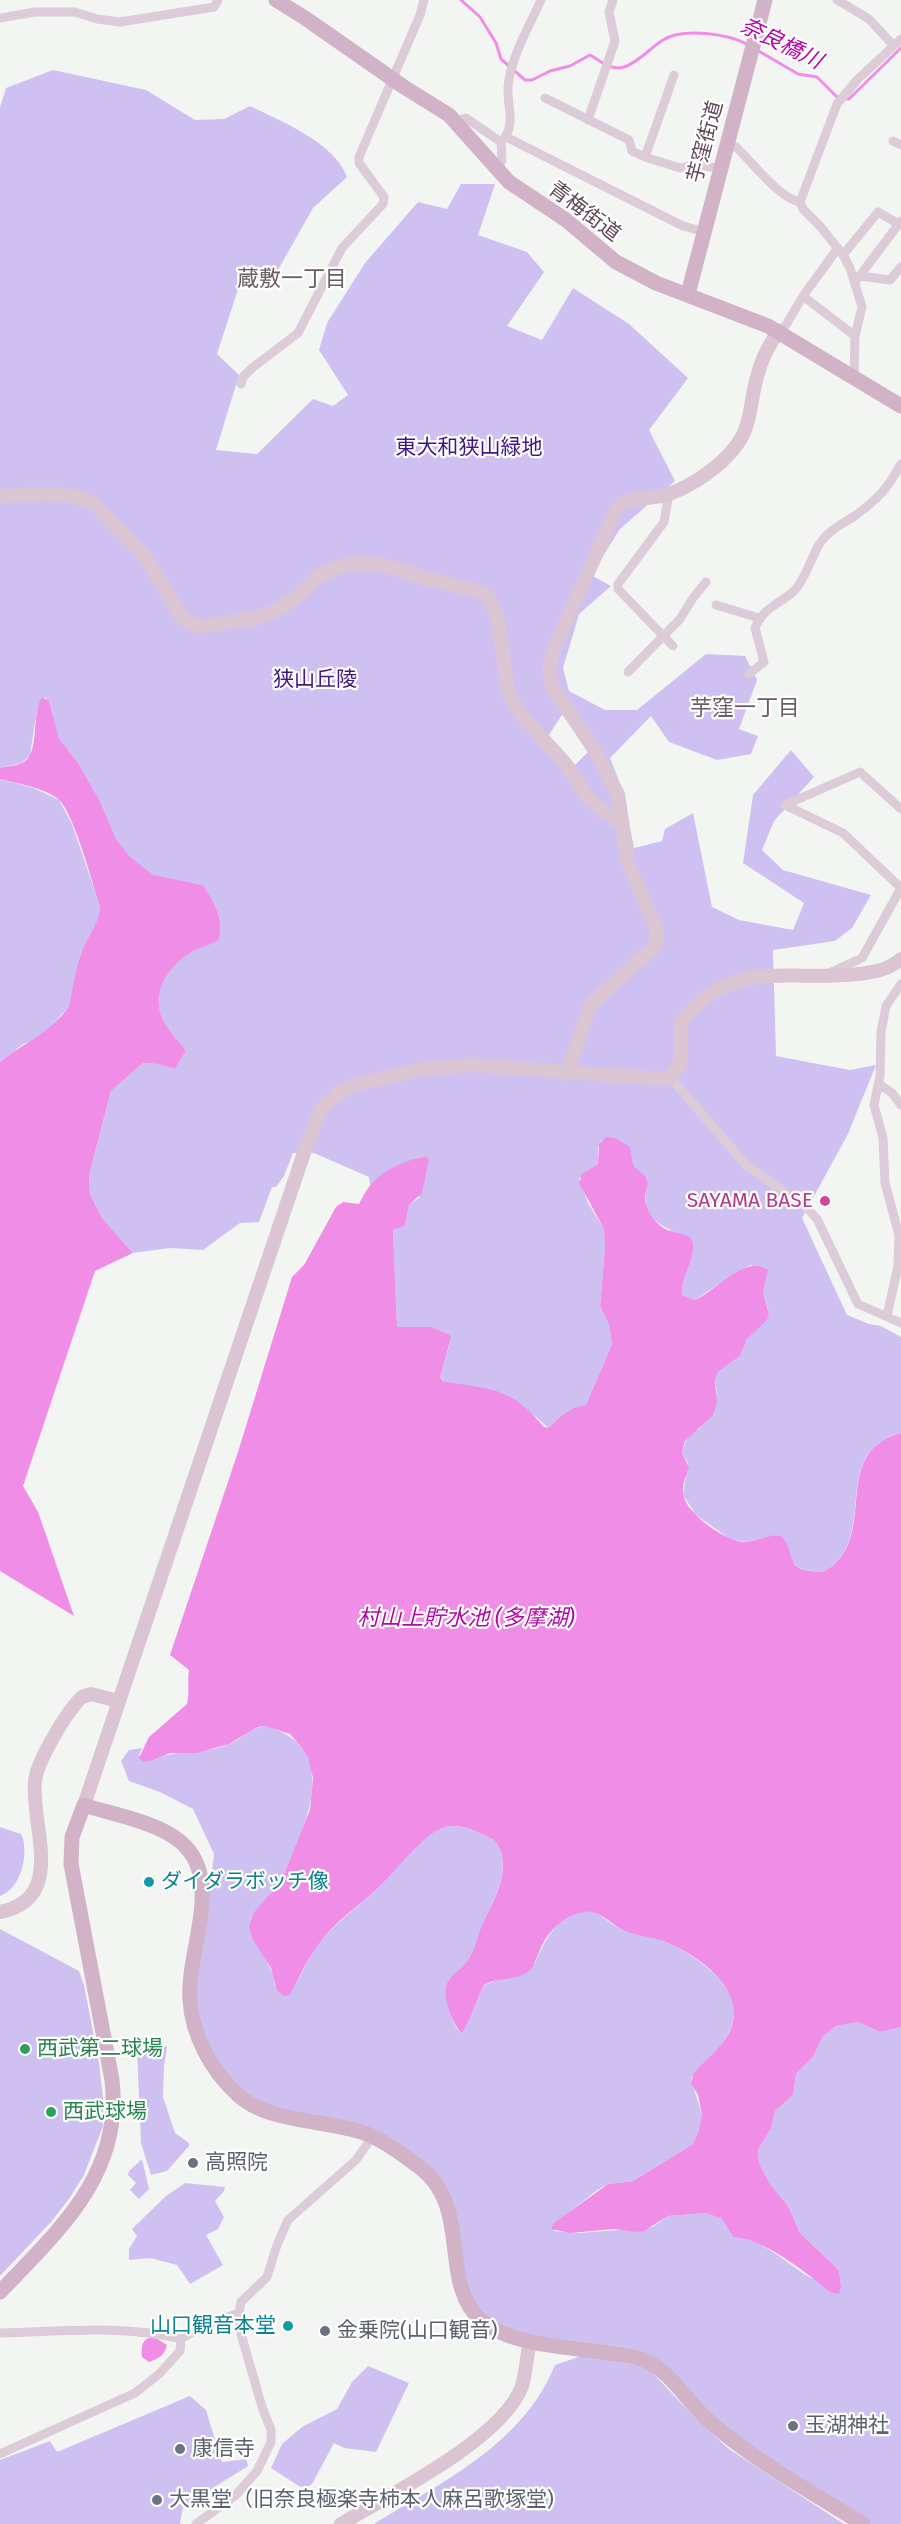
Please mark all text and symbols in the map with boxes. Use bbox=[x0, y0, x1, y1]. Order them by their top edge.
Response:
water label: 奈良橋川 bbox=[736, 13, 826, 75]
street label: 芋窪街道 bbox=[683, 98, 729, 186]
street label: 青梅街道 bbox=[543, 177, 625, 247]
district label: 蔵敷一丁目 bbox=[237, 267, 347, 293]
park label: 東大和狭山緑地 bbox=[396, 435, 542, 461]
park label: 狭山丘陵 bbox=[273, 667, 357, 693]
district label: 芋窪一丁目 bbox=[690, 696, 800, 722]
place label: SAYAMA BASE bbox=[687, 1188, 813, 1214]
marker: SAYAMA BASE bbox=[818, 1194, 832, 1208]
water label: 村山上貯水池 (多摩湖) bbox=[357, 1606, 575, 1632]
place label: ダイダラボッチ像 bbox=[161, 1869, 329, 1895]
marker: ダイダラボッチ像 bbox=[142, 1875, 156, 1889]
place label: 西武第二球場 bbox=[37, 2036, 163, 2062]
marker: 西武第二球場 bbox=[18, 2042, 32, 2056]
place label: 西武球場 bbox=[63, 2099, 147, 2125]
marker: 西武球場 bbox=[44, 2105, 58, 2119]
place label: 高照院 bbox=[205, 2150, 268, 2176]
marker: 高照院 bbox=[186, 2156, 200, 2170]
place label: 山口観音本堂 bbox=[150, 2313, 276, 2339]
place label: 金乗院(山口観音) bbox=[337, 2318, 498, 2344]
marker: 山口観音本堂 bbox=[281, 2319, 295, 2333]
marker: 金乗院(山口観音) bbox=[318, 2324, 332, 2338]
place label: 玉湖神社 bbox=[805, 2413, 889, 2439]
marker: 玉湖神社 bbox=[786, 2419, 800, 2433]
place label: 康信寺 bbox=[192, 2436, 255, 2462]
marker: 康信寺 bbox=[173, 2442, 187, 2456]
place label: 大黒堂（旧奈良極楽寺柿本人麻呂歌塚堂) bbox=[169, 2487, 554, 2513]
marker: 大黒堂（旧奈良極楽寺柿本人麻呂歌塚堂) bbox=[150, 2493, 164, 2507]

